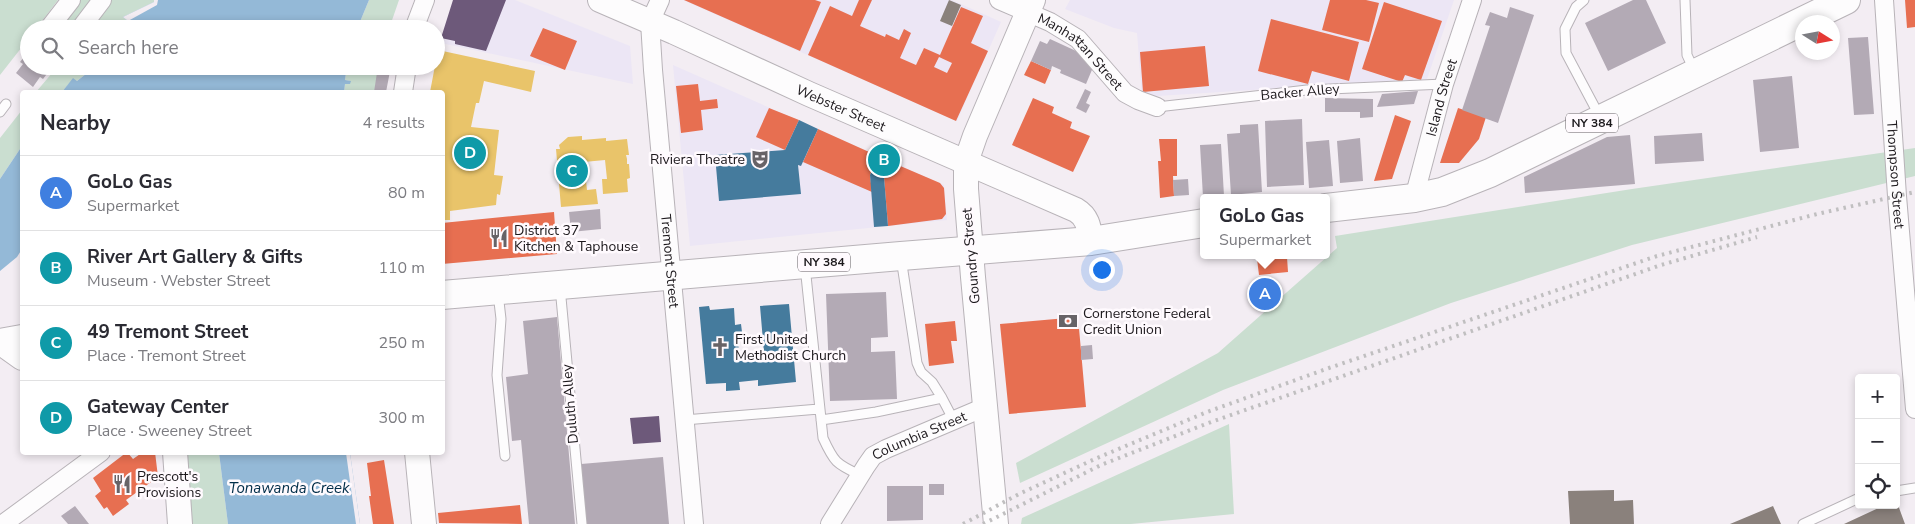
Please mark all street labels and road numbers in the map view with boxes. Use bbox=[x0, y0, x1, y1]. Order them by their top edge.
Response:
street label: Manhattan Street bbox=[1035, 8, 1128, 94]
street label: Island Street bbox=[1421, 56, 1461, 138]
street label: Backer Alley bbox=[1260, 79, 1341, 105]
street label: Webster Street bbox=[793, 80, 889, 136]
road number: NY 384 bbox=[1566, 114, 1618, 132]
street label: Thompson Street bbox=[1883, 120, 1909, 230]
street label: Goundry Street bbox=[957, 207, 985, 305]
street label: Tremont Street bbox=[657, 213, 684, 309]
road number: NY 384 bbox=[798, 252, 850, 272]
street label: Duluth Alley bbox=[557, 363, 583, 445]
street label: Columbia Street bbox=[868, 406, 969, 464]

